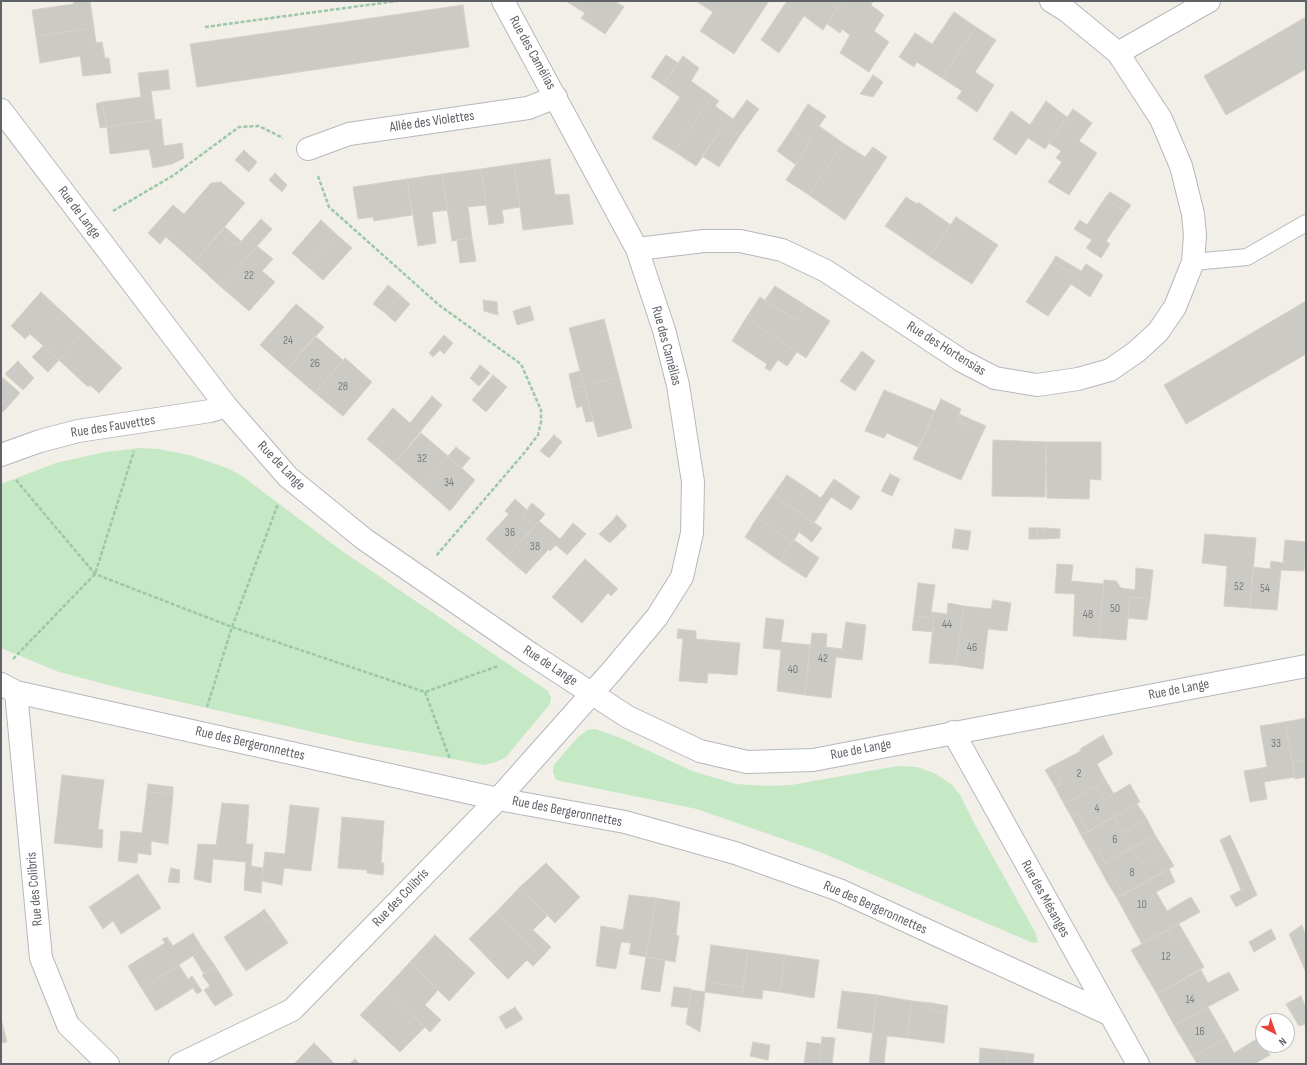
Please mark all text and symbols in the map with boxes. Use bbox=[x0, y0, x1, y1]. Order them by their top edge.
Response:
street label: Rue des Camélias bbox=[505, 13, 559, 93]
street label: Allée des Violettes bbox=[388, 108, 476, 136]
street label: Rue de Lange bbox=[54, 183, 104, 243]
house number: 22 bbox=[244, 269, 254, 283]
street label: Rue des Camélias bbox=[647, 305, 685, 387]
street label: Rue des Hortensias bbox=[903, 318, 989, 380]
house number: 24 bbox=[283, 334, 293, 348]
house number: 26 bbox=[310, 357, 320, 371]
house number: 28 bbox=[338, 380, 348, 394]
street label: Rue des Fauvettes bbox=[70, 412, 156, 442]
street label: Rue de Lange bbox=[254, 438, 308, 494]
house number: 32 bbox=[417, 452, 427, 466]
house number: 34 bbox=[444, 476, 454, 490]
house number: 36 bbox=[505, 526, 515, 540]
house number: 38 bbox=[530, 540, 540, 554]
house number: 52 bbox=[1234, 580, 1244, 594]
house number: 54 bbox=[1260, 582, 1270, 596]
house number: 50 bbox=[1110, 602, 1120, 616]
house number: 48 bbox=[1083, 608, 1093, 622]
house number: 44 bbox=[942, 618, 952, 632]
house number: 46 bbox=[967, 641, 977, 655]
street label: Rue de Lange bbox=[520, 642, 580, 690]
house number: 42 bbox=[818, 652, 828, 666]
house number: 40 bbox=[788, 663, 798, 677]
street label: Rue de Lange bbox=[1147, 676, 1211, 704]
street label: Rue des Bergeronnettes bbox=[194, 723, 306, 765]
street label: Rue de Lange bbox=[829, 736, 893, 764]
house number: 33 bbox=[1271, 737, 1281, 751]
house number: 2 bbox=[1077, 767, 1081, 781]
street label: Rue des Bergeronnettes bbox=[511, 793, 623, 831]
house number: 4 bbox=[1094, 802, 1100, 816]
house number: 6 bbox=[1112, 833, 1118, 847]
street label: Rue des Colibris bbox=[23, 851, 47, 927]
street label: Rue des Mésanges bbox=[1017, 858, 1073, 940]
street label: Rue des Colibris bbox=[369, 865, 433, 931]
house number: 8 bbox=[1129, 866, 1135, 880]
street label: Rue des Bergeronnettes bbox=[821, 878, 929, 938]
house number: 10 bbox=[1137, 898, 1147, 912]
house number: 12 bbox=[1161, 950, 1171, 964]
house number: 14 bbox=[1185, 993, 1195, 1007]
north arrow bbox=[1255, 1013, 1295, 1053]
house number: 16 bbox=[1195, 1025, 1205, 1039]
text: N bbox=[1276, 1035, 1289, 1049]

